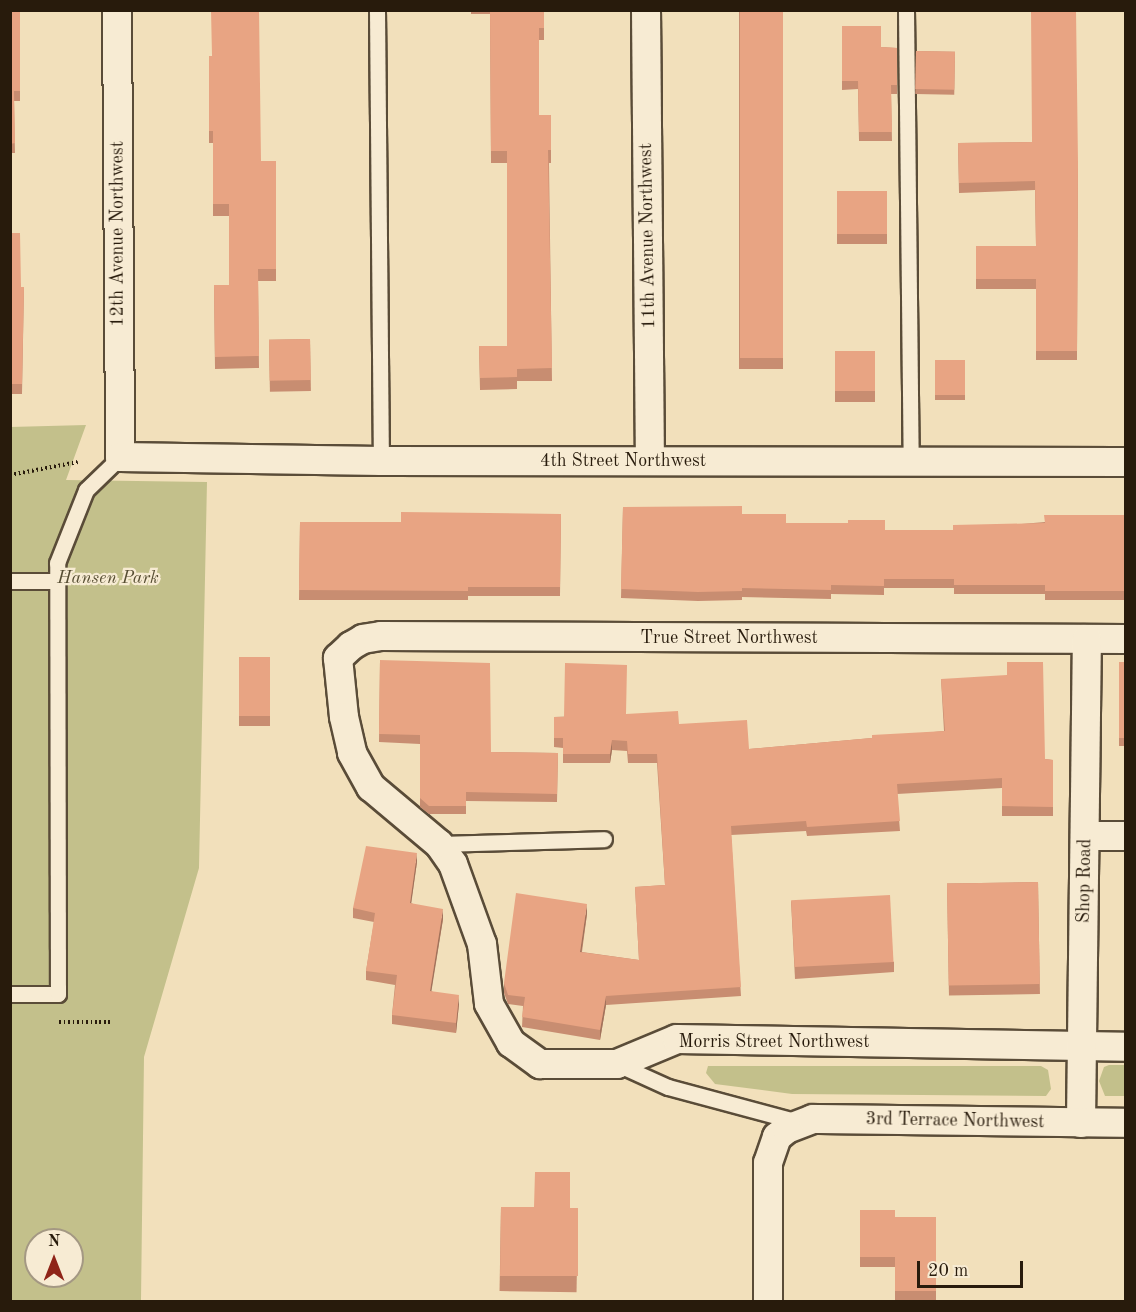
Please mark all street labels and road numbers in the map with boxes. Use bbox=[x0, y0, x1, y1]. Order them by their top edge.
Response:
street label: 12th Avenue Northwest bbox=[107, 141, 129, 327]
street label: 11th Avenue Northwest bbox=[636, 143, 660, 329]
street label: 4th Street Northwest bbox=[540, 450, 706, 472]
street label: True Street Northwest bbox=[640, 627, 818, 649]
street label: Shop Road bbox=[1073, 839, 1097, 923]
street label: Morris Street Northwest bbox=[679, 1031, 869, 1053]
street label: 3rd Terrace Northwest bbox=[865, 1109, 1045, 1133]

